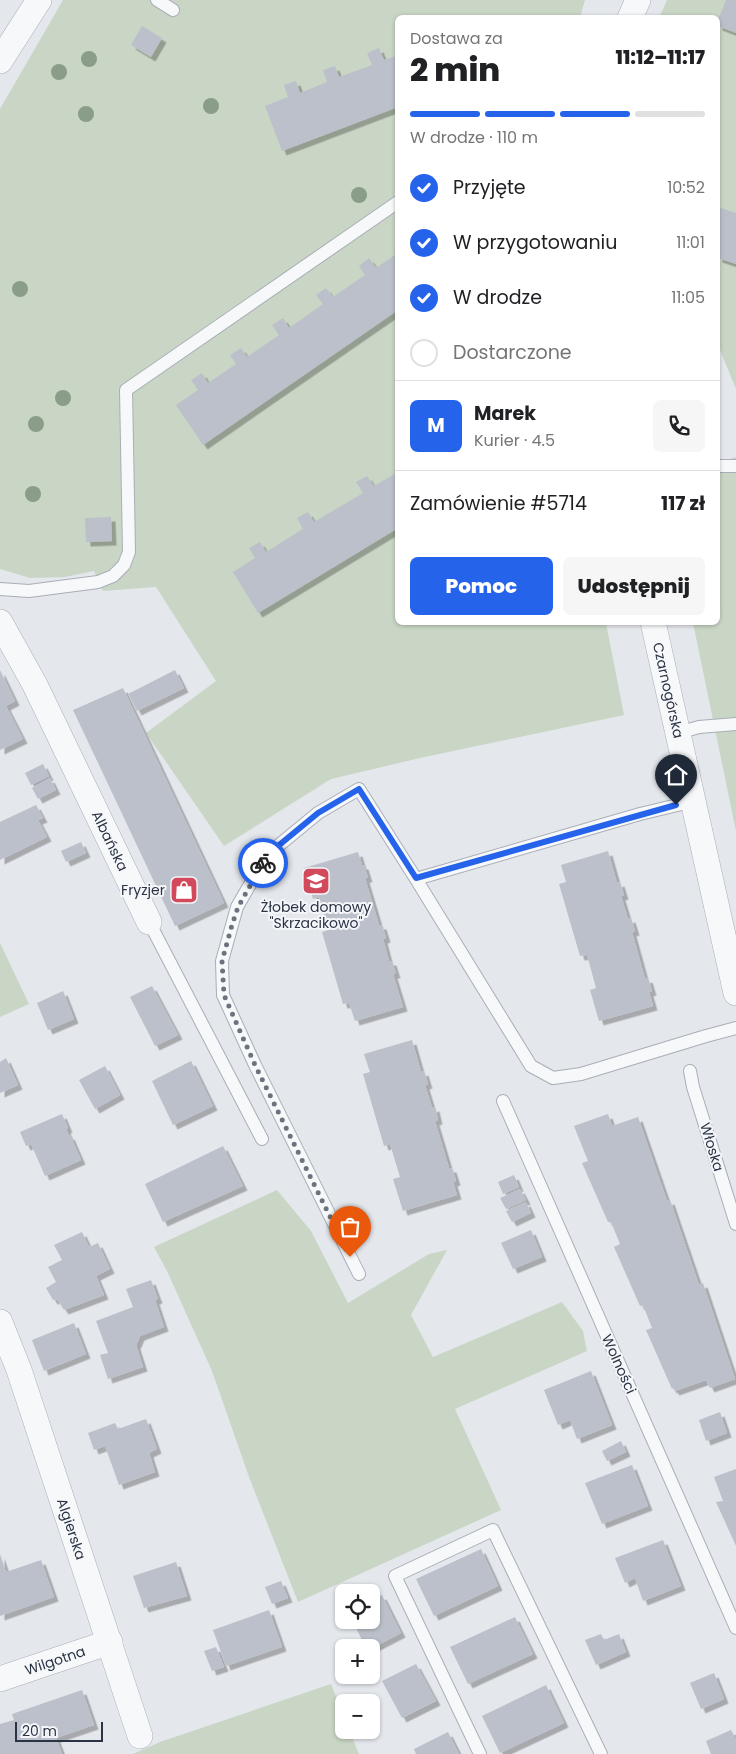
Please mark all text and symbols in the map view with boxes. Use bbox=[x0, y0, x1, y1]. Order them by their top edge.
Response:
text: Dostawa za bbox=[410, 27, 503, 50]
text: 11:12–11:17 bbox=[616, 44, 705, 71]
text: 2 min bbox=[410, 47, 500, 92]
text: W drodze · 110 m bbox=[410, 126, 538, 149]
icon: check bbox=[410, 174, 438, 202]
text: Przyjęte bbox=[453, 174, 526, 201]
text: 10:52 bbox=[667, 176, 705, 199]
icon: check bbox=[410, 229, 438, 257]
text: W przygotowaniu bbox=[453, 229, 617, 256]
text: 11:01 bbox=[676, 231, 705, 254]
icon: check bbox=[410, 284, 438, 312]
text: W drodze bbox=[453, 284, 542, 311]
text: 11:05 bbox=[671, 286, 705, 309]
text: Dostarczone bbox=[453, 339, 572, 366]
text: Marek bbox=[474, 400, 536, 427]
button: phone bbox=[653, 400, 705, 452]
text: M bbox=[427, 412, 445, 439]
text: Kurier · 4.5 bbox=[474, 429, 555, 452]
text: Zamówienie #5714 bbox=[410, 490, 587, 517]
text: 117 zł bbox=[661, 490, 705, 517]
button: Pomoc bbox=[410, 557, 553, 615]
button: Udostępnij bbox=[563, 557, 705, 615]
street label: Czarnogórska bbox=[648, 641, 689, 740]
pin bbox=[655, 754, 697, 805]
icon: home bbox=[662, 761, 690, 789]
street label: Albańska bbox=[87, 807, 133, 874]
courier bbox=[238, 838, 288, 888]
icon: bike bbox=[249, 849, 277, 877]
school or university icon: Żłobek domowy "Skrzacikowo" bbox=[301, 866, 331, 896]
shop icon: Fryzjer bbox=[169, 875, 199, 905]
place label: Fryzjer bbox=[121, 880, 165, 900]
place label: Żłobek domowy "Skrzacikowo" bbox=[261, 897, 371, 933]
street label: Włoska bbox=[695, 1120, 729, 1174]
pin bbox=[329, 1206, 371, 1257]
icon: bag bbox=[336, 1213, 364, 1241]
street label: Wolności bbox=[597, 1331, 641, 1397]
street label: Algierska bbox=[52, 1496, 91, 1562]
map controls bbox=[335, 1584, 380, 1739]
button: locate bbox=[335, 1584, 380, 1629]
button: + bbox=[335, 1639, 380, 1684]
street label: Wilgotna bbox=[22, 1641, 88, 1680]
button: − bbox=[335, 1694, 380, 1739]
scale bar bbox=[15, 1719, 102, 1742]
text: 20 m bbox=[22, 1721, 57, 1741]

